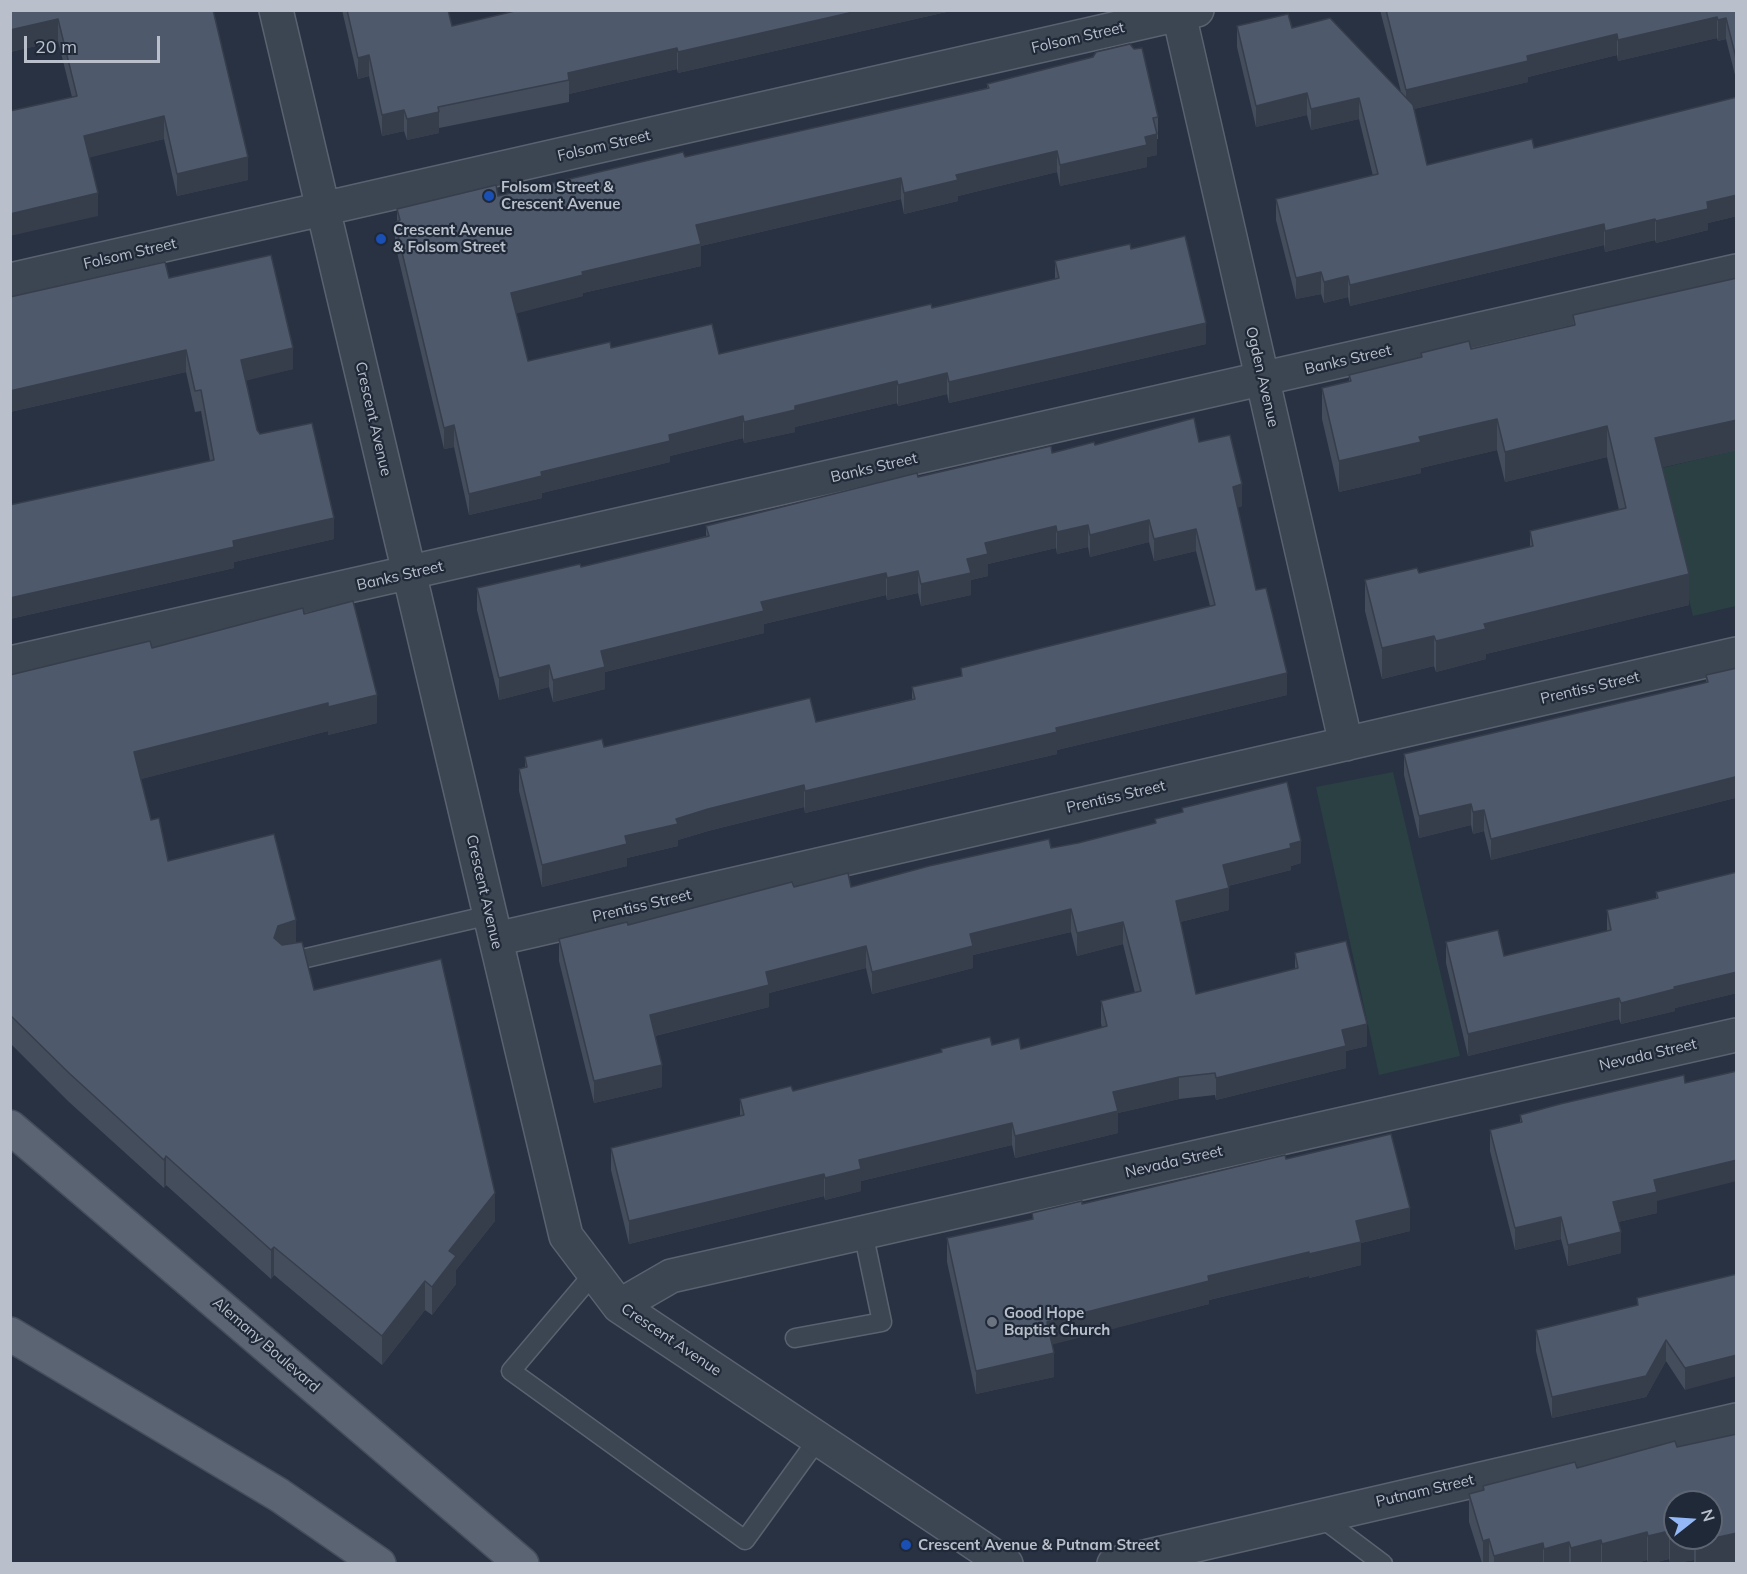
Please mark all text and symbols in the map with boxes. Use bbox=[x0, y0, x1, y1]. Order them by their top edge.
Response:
street label: Folsom Street bbox=[1030, 19, 1126, 57]
scale bar bbox=[27, 24, 164, 62]
text: 20 m bbox=[35, 35, 77, 58]
street label: Folsom Street bbox=[556, 127, 652, 165]
place label: Folsom Street & Crescent Avenue bbox=[501, 178, 621, 213]
marker: Folsom Street & Crescent Avenue bbox=[482, 189, 496, 203]
place label: Crescent Avenue & Folsom Street bbox=[393, 221, 513, 256]
marker: Crescent Avenue & Folsom Street bbox=[374, 232, 388, 246]
street label: Folsom Street bbox=[82, 235, 178, 273]
street label: Ogden Avenue bbox=[1242, 325, 1282, 429]
street label: Banks Street bbox=[1303, 341, 1393, 379]
street label: Crescent Avenue bbox=[351, 360, 395, 478]
street label: Banks Street bbox=[829, 449, 919, 487]
street label: Banks Street bbox=[355, 557, 445, 595]
street label: Prentiss Street bbox=[1539, 668, 1641, 708]
street label: Prentiss Street bbox=[1065, 777, 1167, 817]
street label: Crescent Avenue bbox=[462, 833, 506, 951]
street label: Prentiss Street bbox=[591, 886, 693, 926]
street label: Nevada Street bbox=[1598, 1035, 1698, 1075]
street label: Nevada Street bbox=[1124, 1142, 1224, 1182]
street label: Alemany Boulevard bbox=[209, 1294, 323, 1396]
street label: Crescent Avenue bbox=[618, 1300, 724, 1380]
place label: Good Hope Baptist Church bbox=[1004, 1304, 1110, 1339]
marker: Good Hope Baptist Church bbox=[985, 1315, 999, 1329]
street label: Putnam Street bbox=[1374, 1471, 1476, 1511]
north arrow bbox=[1663, 1490, 1723, 1550]
text: N bbox=[1697, 1507, 1720, 1524]
place label: Crescent Avenue & Putnam Street bbox=[918, 1536, 1160, 1554]
marker: Crescent Avenue & Putnam Street bbox=[899, 1538, 913, 1552]

